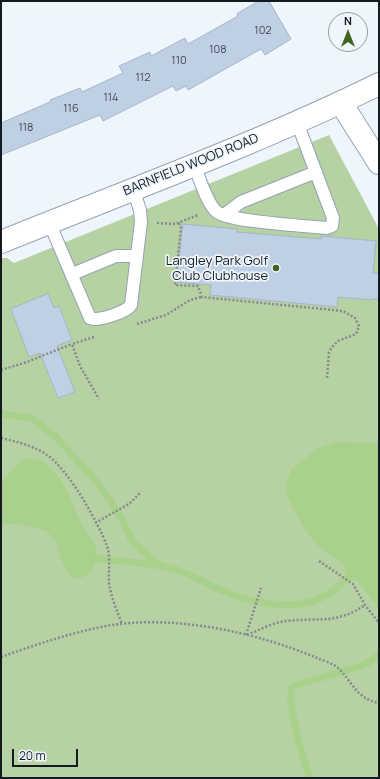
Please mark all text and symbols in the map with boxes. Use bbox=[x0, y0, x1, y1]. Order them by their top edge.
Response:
north arrow bbox=[328, 12, 368, 52]
text: N bbox=[344, 13, 352, 28]
house number: 102 bbox=[254, 24, 272, 38]
house number: 108 bbox=[209, 43, 227, 57]
house number: 110 bbox=[171, 54, 187, 68]
house number: 112 bbox=[136, 71, 150, 85]
house number: 114 bbox=[103, 91, 119, 105]
house number: 116 bbox=[63, 102, 79, 116]
house number: 118 bbox=[19, 121, 33, 135]
street label: BARNFIELD WOOD ROAD bbox=[121, 131, 261, 199]
place label: Langley Park Golf Club Clubhouse bbox=[166, 253, 268, 284]
marker: Langley Park Golf Club Clubhouse bbox=[271, 263, 281, 273]
scale bar bbox=[14, 741, 80, 767]
text: 20 m bbox=[19, 747, 46, 764]

